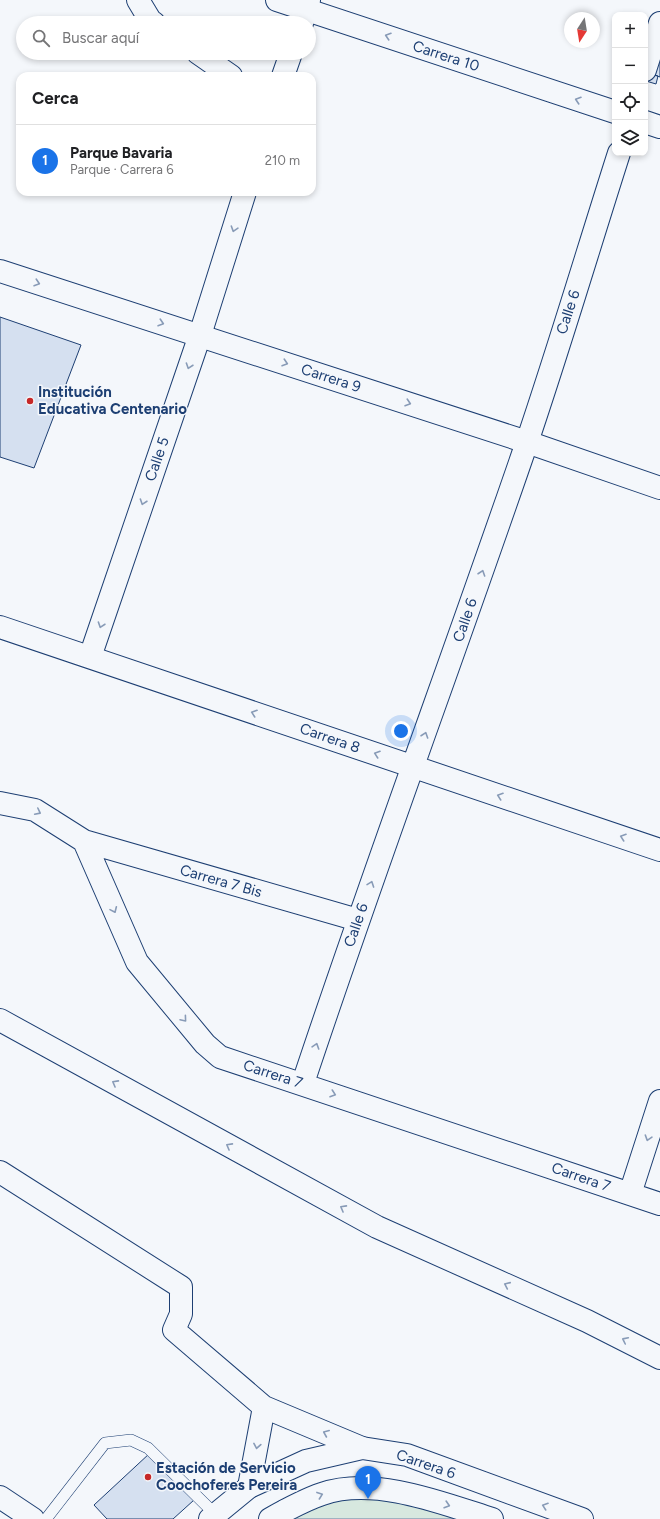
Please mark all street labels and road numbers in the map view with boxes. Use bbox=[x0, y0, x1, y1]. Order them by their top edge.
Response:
street label: Carrera 10 bbox=[410, 37, 482, 75]
street label: Calle 6 bbox=[552, 287, 584, 336]
street label: Carrera 9 bbox=[299, 360, 363, 396]
street label: Calle 5 bbox=[141, 435, 173, 483]
street label: Calle 6 bbox=[449, 595, 481, 644]
street label: Carrera 8 bbox=[298, 719, 362, 757]
street label: Carrera 7 Bis bbox=[178, 861, 264, 901]
street label: Calle 6 bbox=[340, 900, 372, 949]
street label: Carrera 7 bbox=[241, 1056, 305, 1092]
street label: Carrera 7 bbox=[549, 1159, 613, 1195]
street label: Carrera 6 bbox=[394, 1445, 459, 1483]

